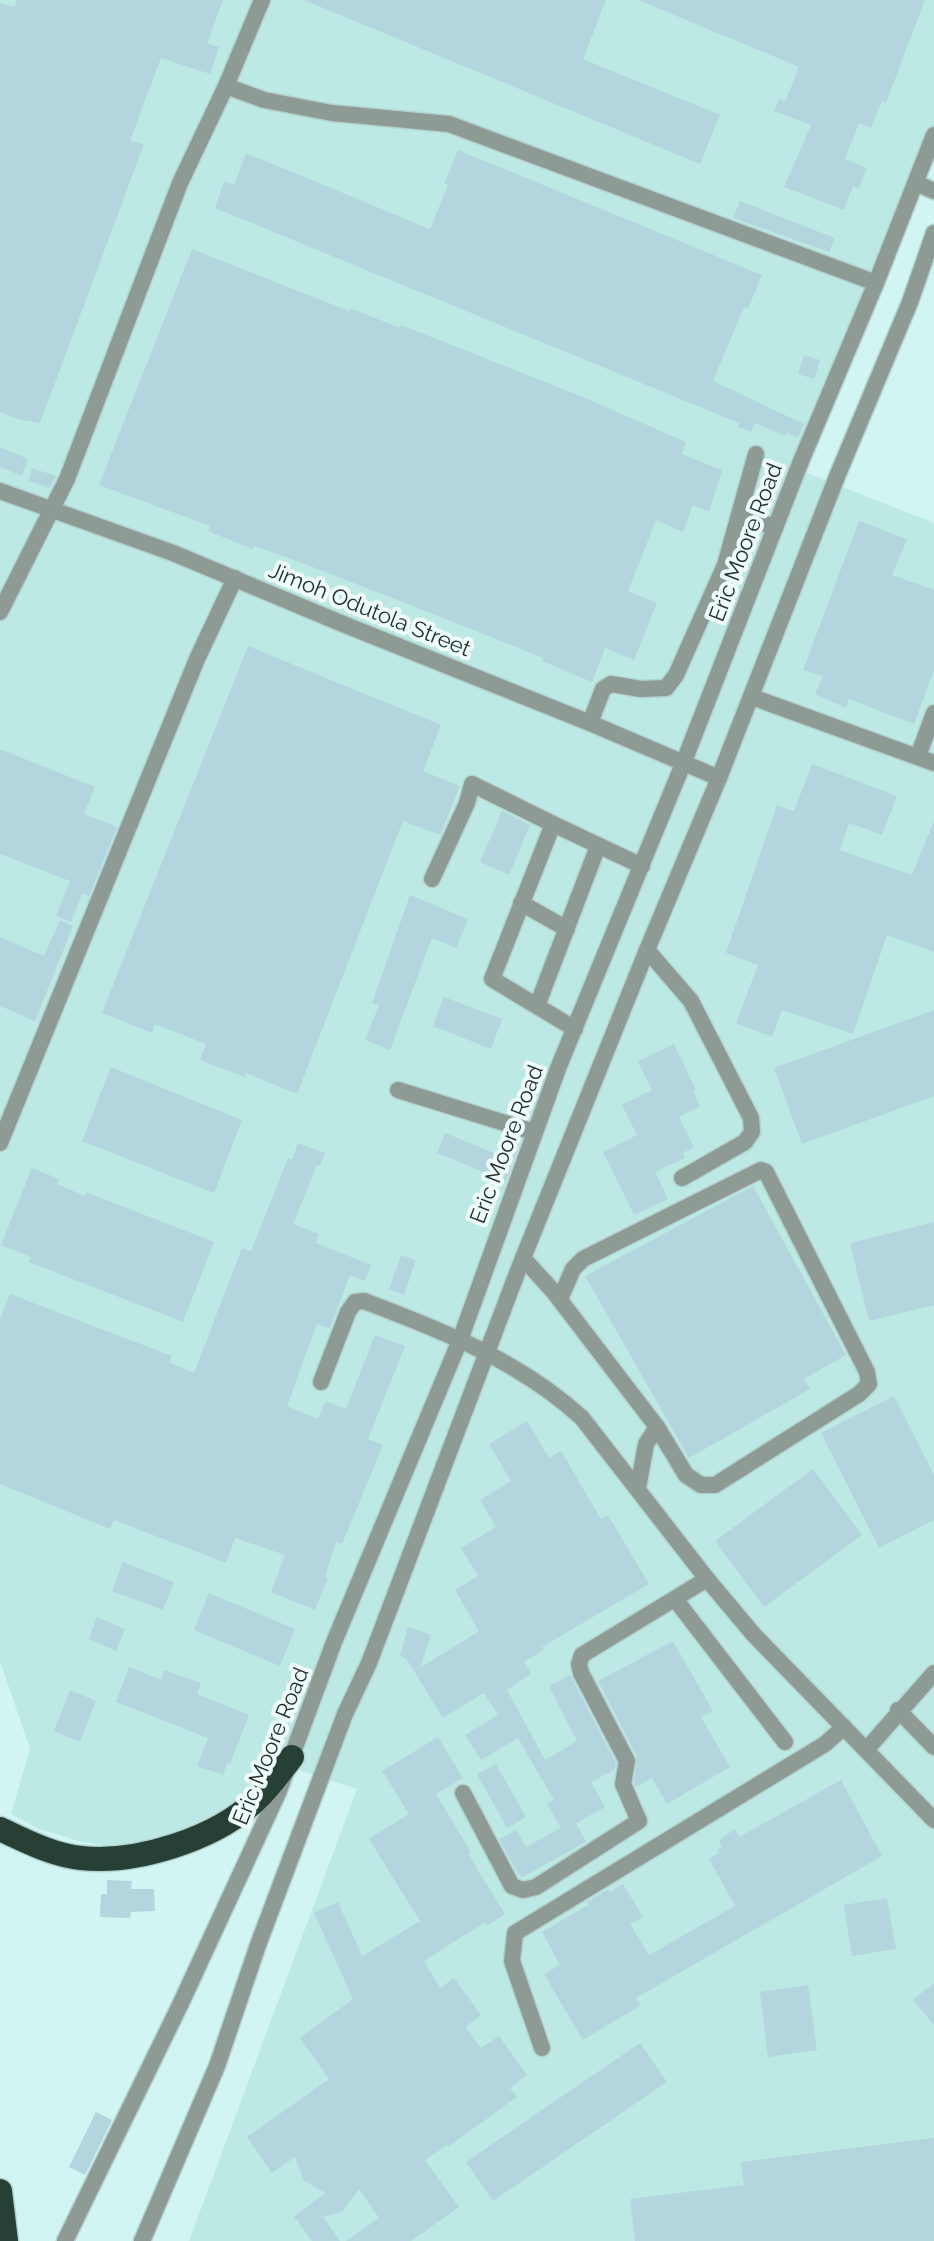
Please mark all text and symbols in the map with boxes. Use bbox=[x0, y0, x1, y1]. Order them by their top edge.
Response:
street label: Eric Moore Road bbox=[703, 459, 787, 625]
street label: Jimoh Odutola Street bbox=[265, 557, 475, 662]
street label: Eric Moore Road bbox=[464, 1061, 548, 1227]
street label: Eric Moore Road bbox=[227, 1664, 313, 1828]

